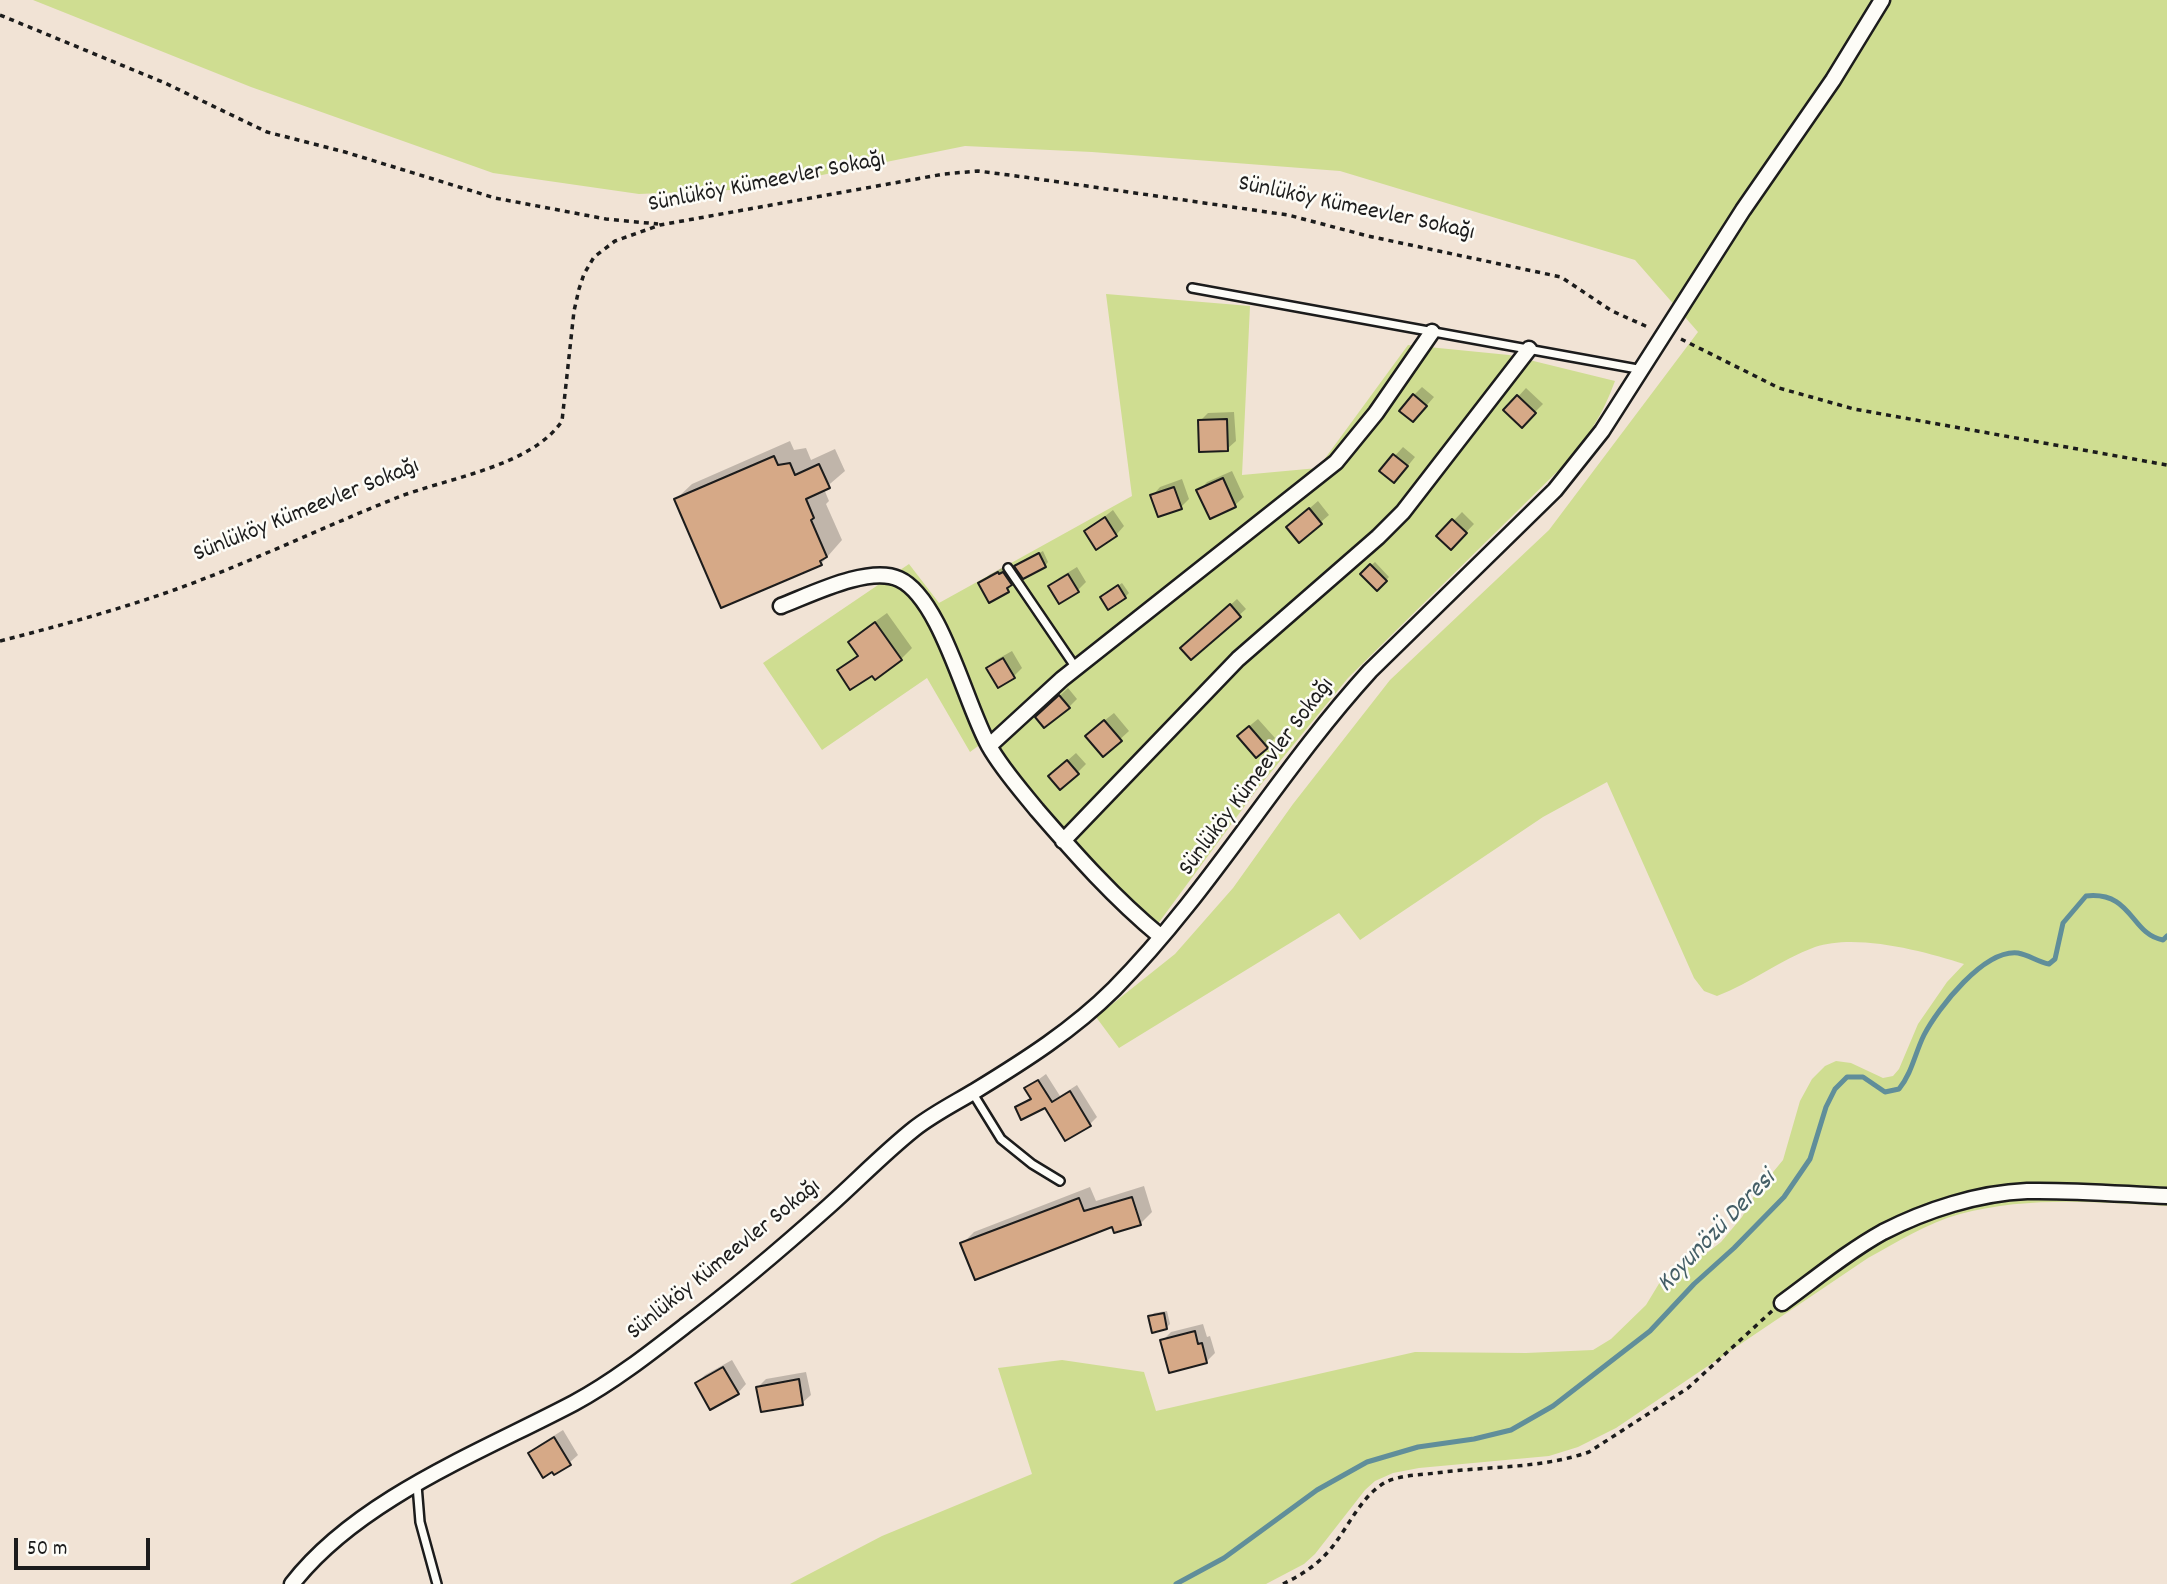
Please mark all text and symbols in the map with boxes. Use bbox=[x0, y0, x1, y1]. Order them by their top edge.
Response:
street label: Sünlüköy Kümeevler Sokağı bbox=[646, 147, 888, 221]
street label: Sünlüköy Kümeevler Sokağı bbox=[1235, 171, 1477, 249]
street label: Sünlüköy Kümeevler Sokağı bbox=[190, 454, 424, 570]
street label: Sünlüköy Kümeevler Sokağı bbox=[1174, 673, 1342, 883]
water label: Koyunözü Deresi bbox=[1652, 1165, 1784, 1301]
street label: Sünlüköy Kümeevler Sokağı bbox=[622, 1174, 828, 1348]
scale bar bbox=[18, 1524, 154, 1568]
text: 50 m bbox=[27, 1535, 67, 1565]

